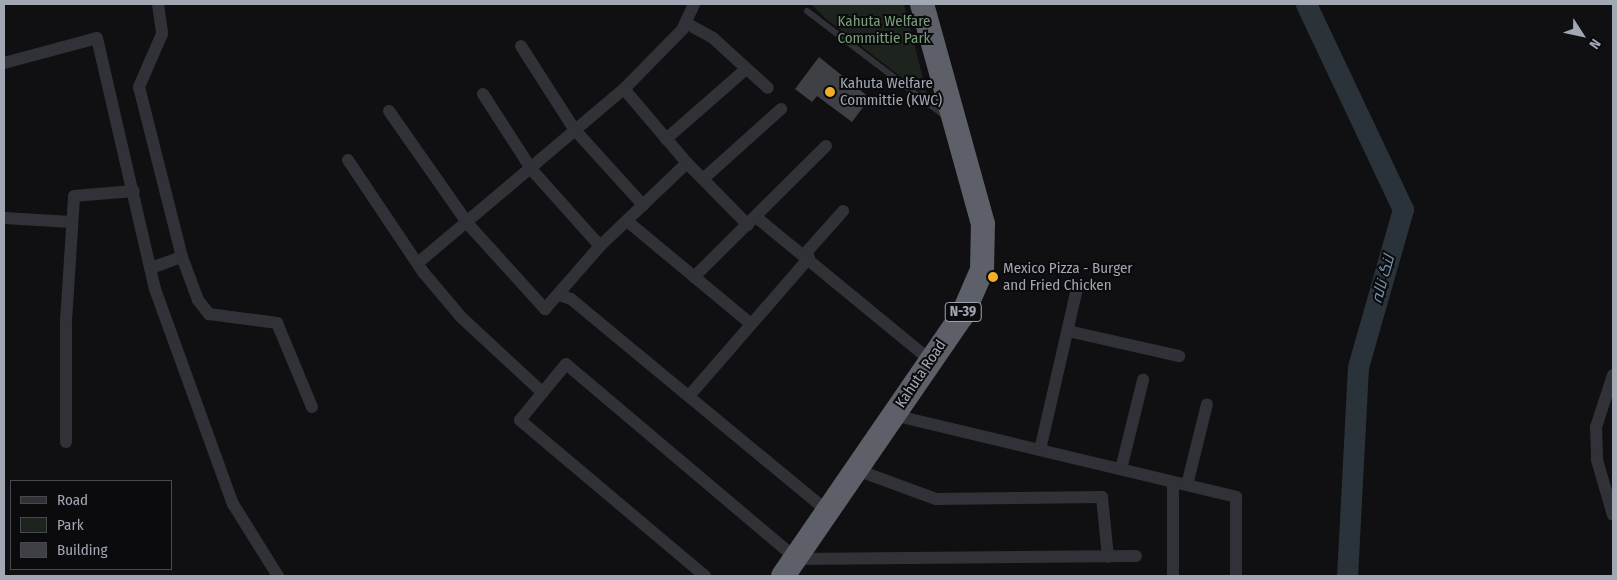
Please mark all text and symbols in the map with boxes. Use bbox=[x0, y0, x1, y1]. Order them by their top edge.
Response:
north arrow bbox=[1557, 10, 1607, 60]
park label: Kahuta Welfare Committie Park bbox=[837, 12, 931, 47]
text: N bbox=[1585, 36, 1604, 52]
place label: Kahuta Welfare Committie (KWC) bbox=[840, 74, 942, 109]
marker: Kahuta Welfare Committie (KWC) bbox=[824, 86, 836, 98]
water label: لنگ نالہ bbox=[1367, 253, 1399, 305]
place label: Mexico Pizza - Burger and Fried Chicken bbox=[1003, 259, 1133, 294]
marker: Mexico Pizza - Burger and Fried Chicken bbox=[987, 271, 999, 283]
road number: N-39 bbox=[944, 300, 982, 324]
street label: Kahuta Road bbox=[892, 337, 950, 411]
legend bbox=[10, 480, 172, 570]
text: Road bbox=[57, 491, 88, 509]
text: Park bbox=[57, 516, 84, 534]
text: Building bbox=[57, 541, 108, 559]

